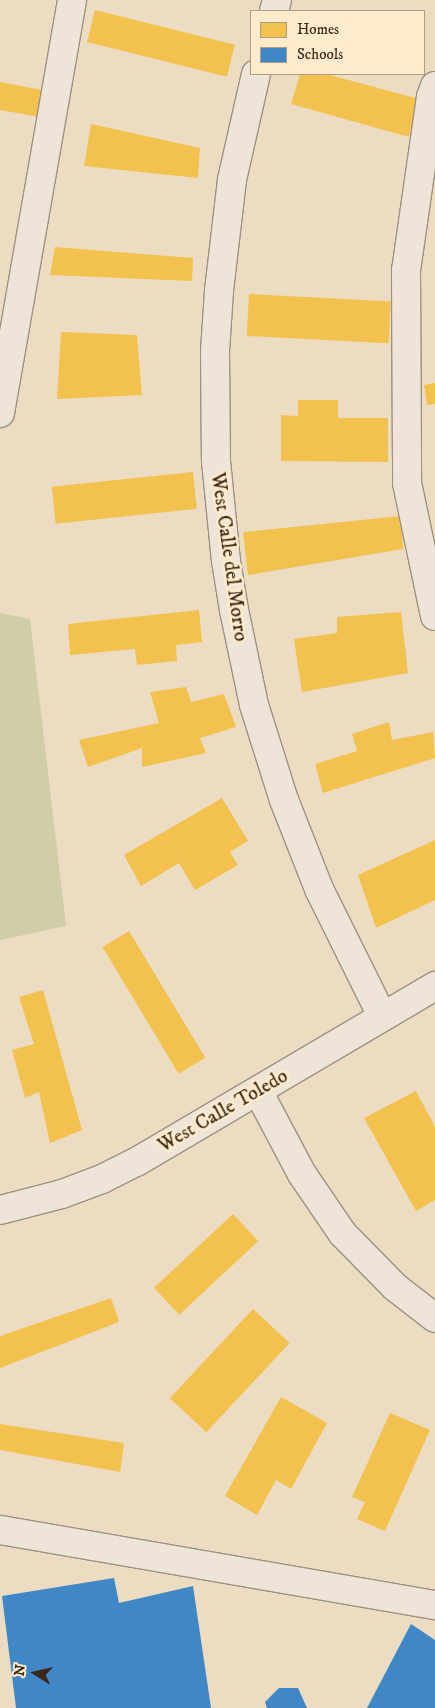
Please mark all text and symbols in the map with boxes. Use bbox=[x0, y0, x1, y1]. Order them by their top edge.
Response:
legend bbox=[250, 10, 425, 75]
text: Homes bbox=[297, 20, 339, 39]
text: Schools bbox=[297, 45, 343, 64]
street label: West Calle del Morro bbox=[205, 471, 253, 643]
street label: West Calle Toledo bbox=[154, 1064, 292, 1158]
north arrow bbox=[10, 1648, 60, 1698]
text: N bbox=[10, 1663, 30, 1678]

